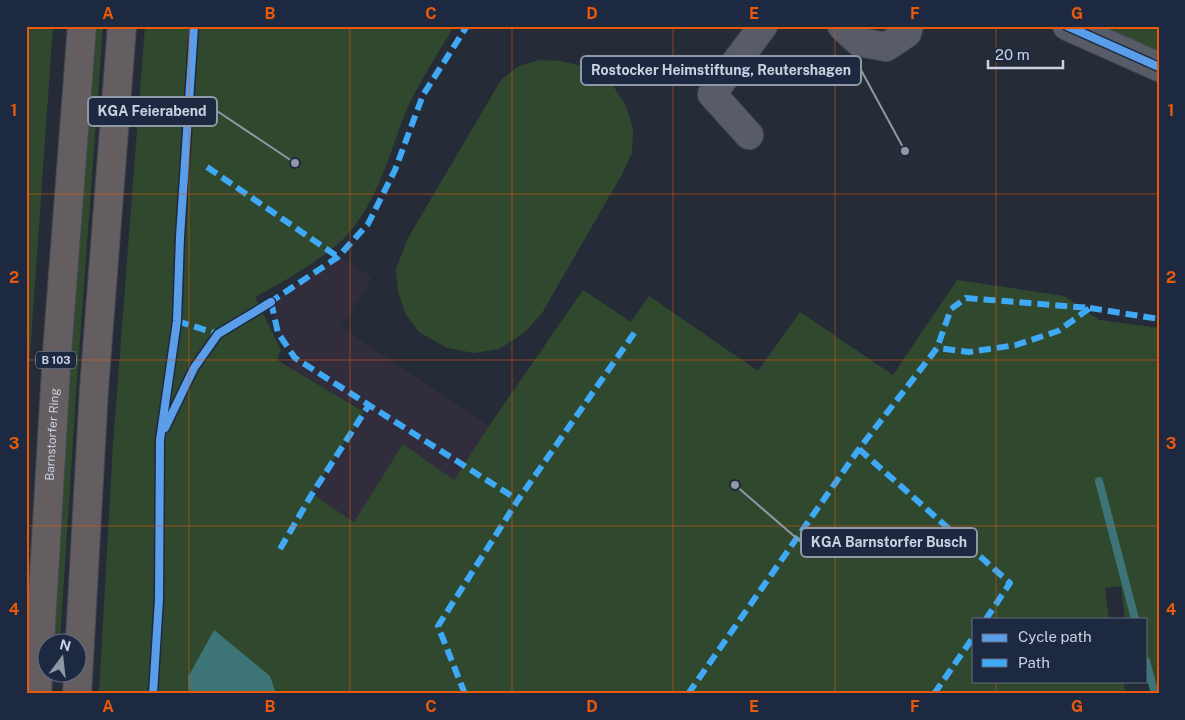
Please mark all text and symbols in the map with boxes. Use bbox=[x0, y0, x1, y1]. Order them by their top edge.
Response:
text: A bbox=[102, 4, 114, 23]
text: B bbox=[265, 4, 276, 23]
text: C bbox=[425, 4, 437, 23]
text: D bbox=[586, 4, 598, 23]
text: E bbox=[749, 4, 759, 23]
text: F bbox=[910, 4, 920, 23]
text: G bbox=[1071, 4, 1083, 23]
scale bar bbox=[988, 38, 1062, 70]
text: 20 m bbox=[995, 46, 1030, 63]
callout: Rostocker Heimstiftung, Reutershagen bbox=[581, 56, 861, 85]
text: Rostocker Heimstiftung, Reutershagen bbox=[591, 62, 851, 78]
callout: KGA Feierabend bbox=[88, 97, 217, 126]
text: 1 bbox=[11, 101, 17, 120]
text: 1 bbox=[1168, 101, 1174, 120]
text: KGA Feierabend bbox=[97, 103, 207, 119]
text: 2 bbox=[9, 268, 19, 287]
text: 2 bbox=[1166, 268, 1176, 287]
road number: B 103 bbox=[36, 352, 76, 368]
street label: Barnstorfer Ring bbox=[43, 388, 62, 481]
text: 3 bbox=[9, 434, 19, 453]
text: 3 bbox=[1166, 434, 1176, 453]
callout: KGA Barnstorfer Busch bbox=[801, 528, 977, 557]
text: KGA Barnstorfer Busch bbox=[811, 534, 967, 550]
text: 4 bbox=[9, 600, 20, 619]
text: 4 bbox=[1166, 600, 1177, 619]
legend bbox=[972, 618, 1148, 682]
text: Cycle path bbox=[1018, 628, 1092, 645]
north arrow bbox=[38, 632, 88, 682]
text: N bbox=[58, 636, 73, 655]
text: Path bbox=[1018, 654, 1050, 671]
text: A bbox=[102, 697, 114, 716]
text: B bbox=[265, 697, 276, 716]
text: C bbox=[425, 697, 437, 716]
text: D bbox=[586, 697, 598, 716]
text: E bbox=[749, 697, 759, 716]
text: F bbox=[910, 697, 920, 716]
text: G bbox=[1071, 697, 1083, 716]

